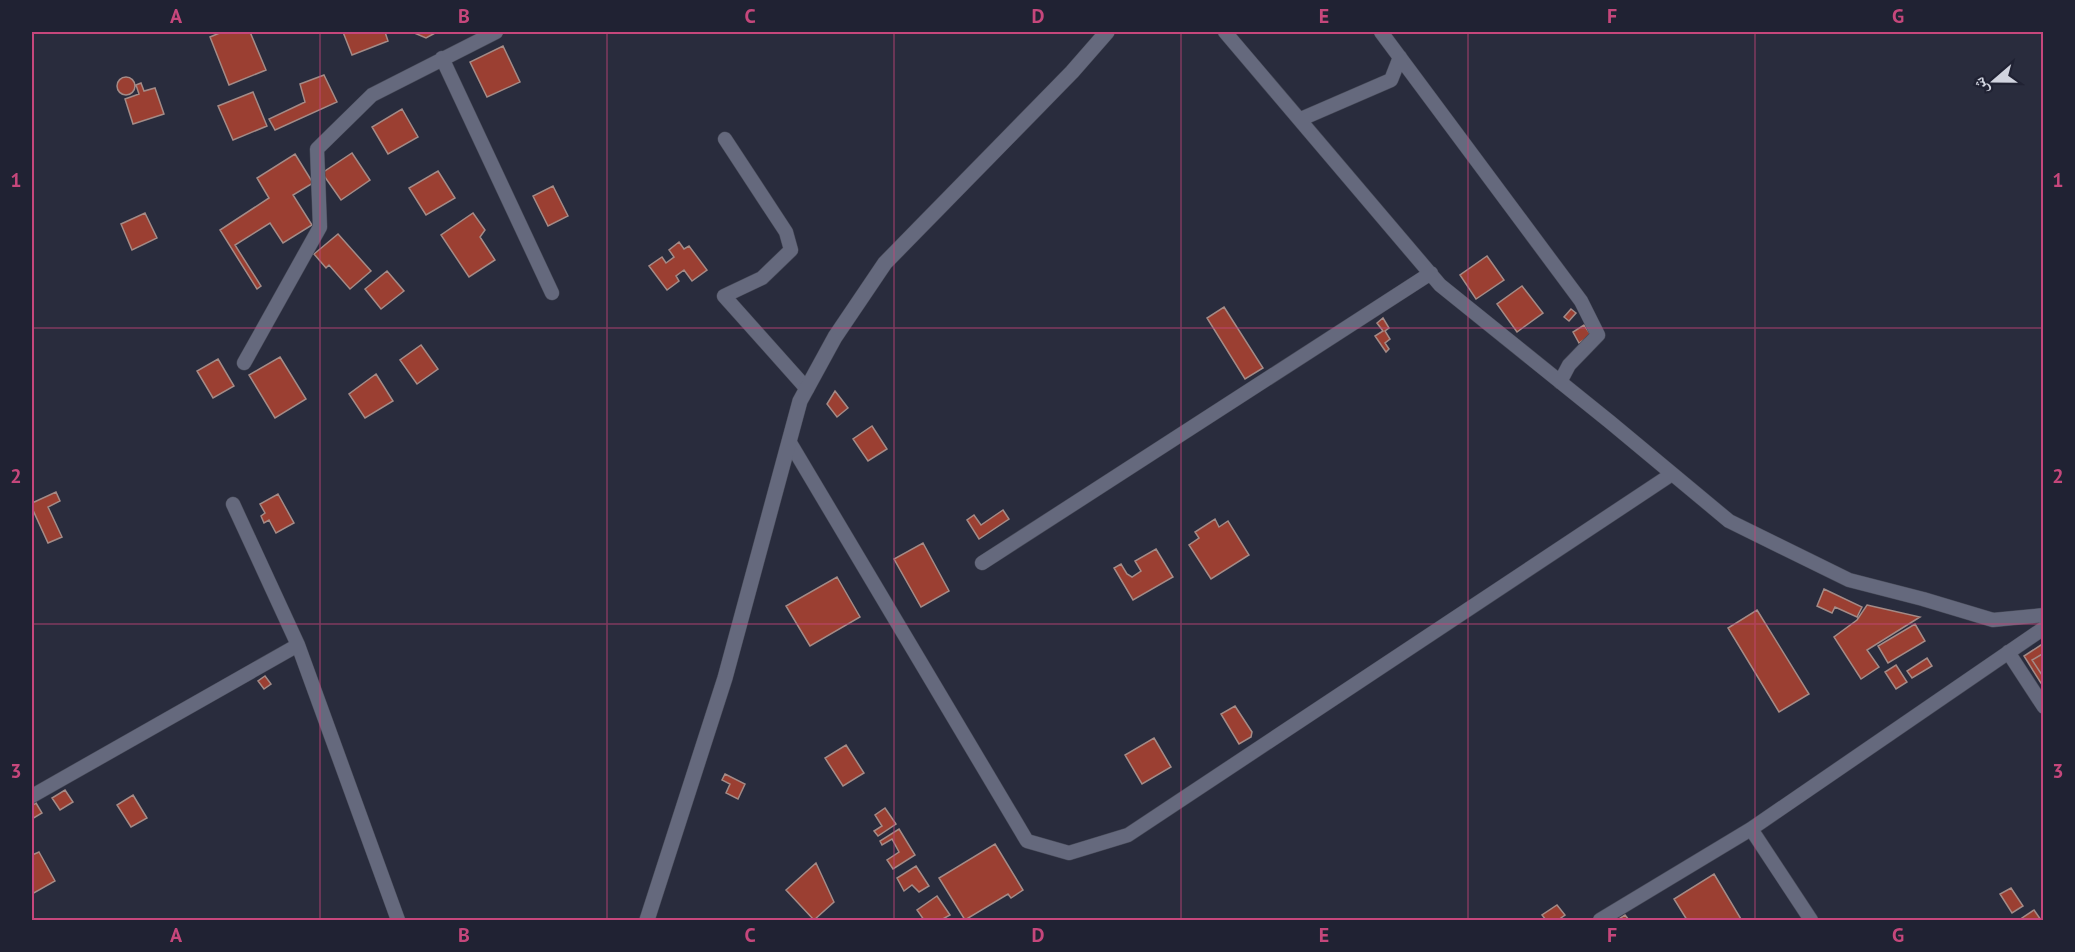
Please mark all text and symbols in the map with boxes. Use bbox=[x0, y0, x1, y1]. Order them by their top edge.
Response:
text: A bbox=[170, 3, 183, 29]
text: B bbox=[458, 3, 470, 29]
text: C bbox=[744, 3, 756, 29]
text: D bbox=[1032, 3, 1045, 29]
text: E bbox=[1319, 3, 1329, 29]
text: F bbox=[1607, 3, 1617, 29]
text: G bbox=[1892, 3, 1904, 29]
north arrow bbox=[1964, 51, 2024, 111]
text: ش bbox=[1968, 75, 1992, 98]
text: 1 bbox=[10, 167, 22, 193]
text: 1 bbox=[2052, 167, 2064, 193]
text: 2 bbox=[10, 463, 22, 489]
text: 2 bbox=[2052, 463, 2064, 489]
text: 3 bbox=[10, 758, 22, 784]
text: 3 bbox=[2052, 758, 2064, 784]
text: A bbox=[170, 922, 183, 948]
text: B bbox=[458, 922, 470, 948]
text: C bbox=[744, 922, 756, 948]
text: D bbox=[1032, 922, 1045, 948]
text: E bbox=[1319, 922, 1329, 948]
text: F bbox=[1607, 922, 1617, 948]
text: G bbox=[1892, 922, 1904, 948]

